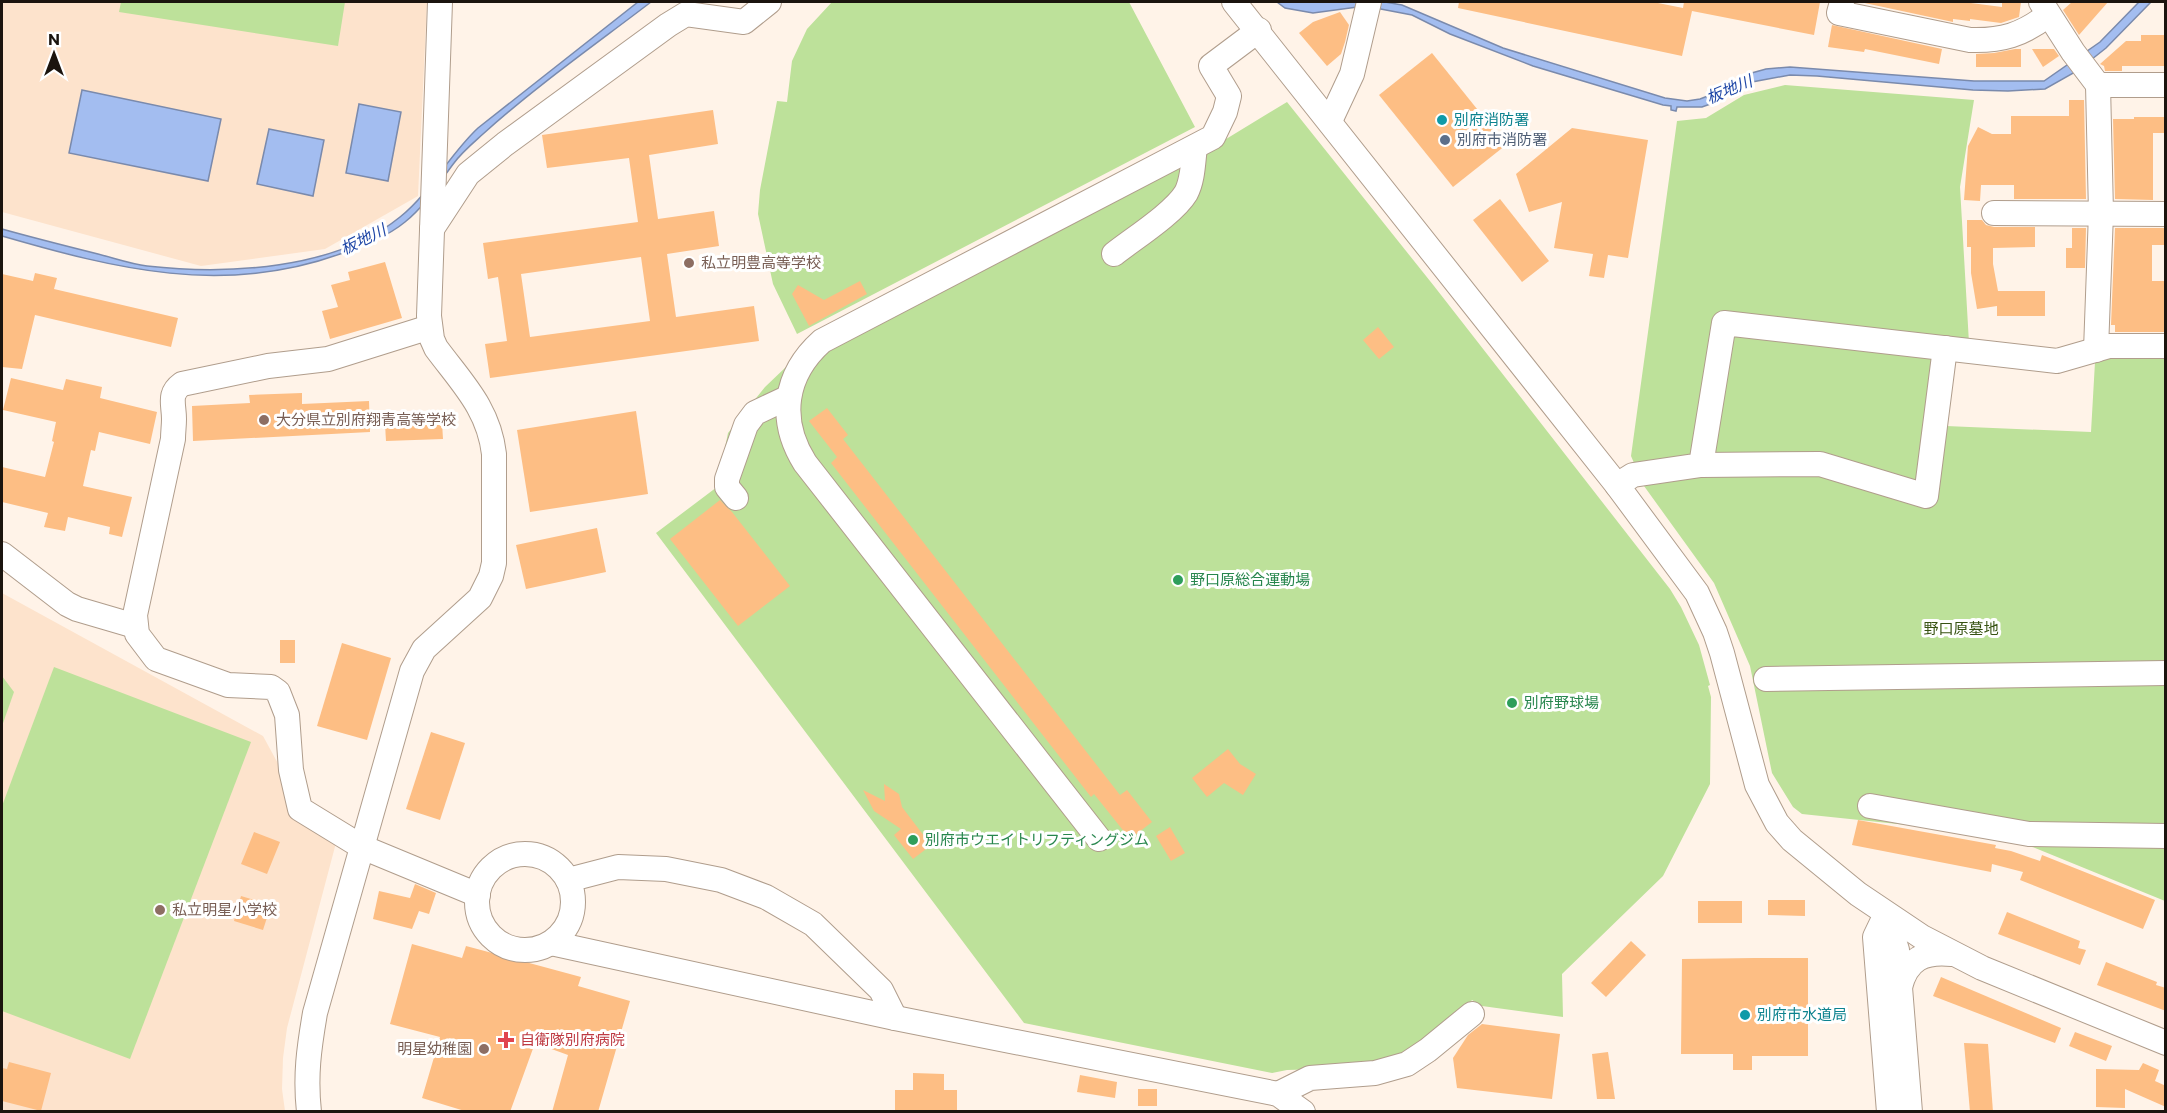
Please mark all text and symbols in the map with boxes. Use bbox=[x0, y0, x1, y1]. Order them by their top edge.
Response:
north arrow bbox=[24, 24, 84, 84]
text: N bbox=[48, 29, 60, 48]
water label: 板地川 bbox=[1703, 70, 1756, 107]
place label: 別府消防署 bbox=[1454, 110, 1529, 128]
marker: 別府消防署 bbox=[1435, 113, 1449, 127]
place label: 別府市消防署 bbox=[1457, 130, 1547, 148]
marker: 別府市消防署 bbox=[1438, 133, 1452, 147]
water label: 板地川 bbox=[337, 219, 390, 258]
place label: 私立明豊高等学校 bbox=[701, 253, 821, 271]
marker: 私立明豊高等学校 bbox=[682, 256, 696, 270]
place label: 大分県立別府翔青高等学校 bbox=[276, 410, 456, 428]
marker: 大分県立別府翔青高等学校 bbox=[257, 413, 271, 427]
place label: 野口原総合運動場 bbox=[1190, 570, 1310, 588]
marker: 野口原総合運動場 bbox=[1171, 573, 1185, 587]
park label: 野口原墓地 bbox=[1923, 619, 1999, 637]
place label: 別府野球場 bbox=[1524, 693, 1599, 711]
marker: 別府野球場 bbox=[1505, 696, 1519, 710]
place label: 別府市ウエイトリフティングジム bbox=[925, 830, 1149, 848]
marker: 別府市ウエイトリフティングジム bbox=[906, 833, 920, 847]
place label: 私立明星小学校 bbox=[172, 900, 277, 918]
marker: 私立明星小学校 bbox=[153, 903, 167, 917]
place label: 別府市水道局 bbox=[1757, 1005, 1847, 1023]
marker: 別府市水道局 bbox=[1738, 1008, 1752, 1022]
place label: 自衛隊別府病院 bbox=[520, 1030, 625, 1048]
marker: 自衛隊別府病院 bbox=[497, 1031, 515, 1049]
place label: 明星幼稚園 bbox=[397, 1039, 472, 1057]
marker: 明星幼稚園 bbox=[477, 1042, 491, 1056]

